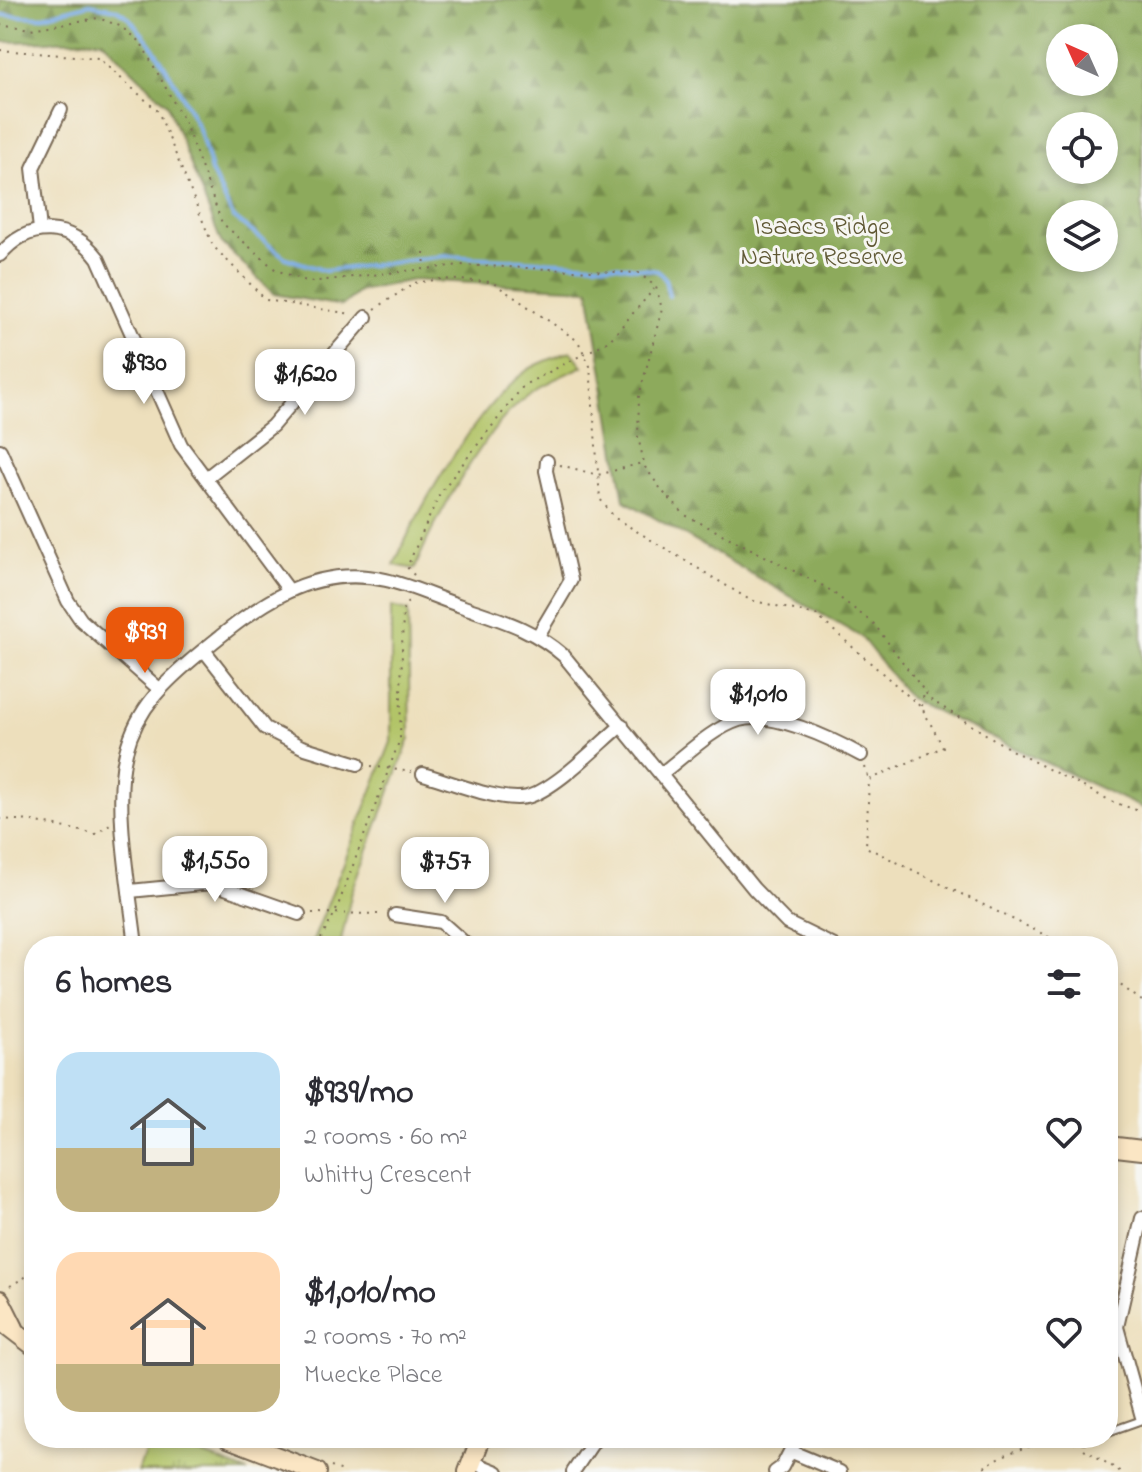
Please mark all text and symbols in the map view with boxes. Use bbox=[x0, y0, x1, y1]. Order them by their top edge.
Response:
north arrow bbox=[1046, 24, 1118, 96]
map controls bbox=[1046, 24, 1118, 272]
button: locate bbox=[1046, 112, 1118, 184]
button: layers bbox=[1046, 200, 1118, 272]
park label: Isaacs Ridge Nature Reserve bbox=[741, 209, 904, 277]
pin: $930 bbox=[97, 338, 191, 406]
text: $930 bbox=[121, 345, 167, 383]
pin: $1,620 bbox=[240, 349, 370, 417]
text: $1,620 bbox=[273, 356, 337, 394]
pin: $939 bbox=[98, 607, 192, 675]
text: $939 bbox=[124, 614, 166, 652]
pin: $1,010 bbox=[693, 669, 823, 737]
text: $1,010 bbox=[728, 676, 788, 714]
pin: $1,550 bbox=[150, 836, 280, 904]
pin: $757 bbox=[398, 837, 492, 905]
text: $1,550 bbox=[180, 843, 250, 881]
text: $757 bbox=[419, 844, 471, 882]
text: 6 homes bbox=[56, 959, 172, 1009]
icon: filters bbox=[1042, 962, 1086, 1006]
text: $939/mo bbox=[304, 1069, 414, 1119]
icon: home bbox=[120, 1084, 216, 1180]
icon: heart bbox=[1042, 1110, 1086, 1154]
text: 2 rooms · 60 m² bbox=[304, 1119, 468, 1157]
text: Whitty Crescent bbox=[304, 1157, 472, 1195]
text: $1,010/mo bbox=[304, 1269, 436, 1319]
icon: home bbox=[120, 1284, 216, 1380]
icon: heart bbox=[1042, 1310, 1086, 1354]
text: 2 rooms · 70 m² bbox=[304, 1319, 467, 1357]
text: Muecke Place bbox=[304, 1357, 442, 1395]

